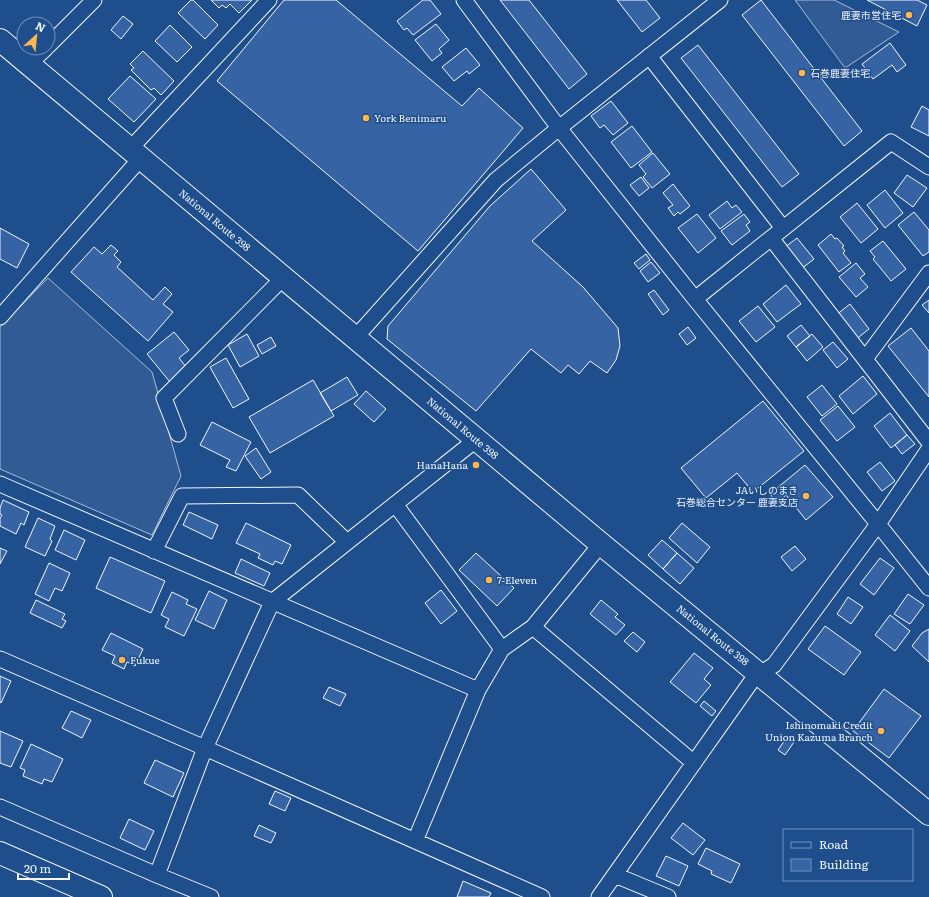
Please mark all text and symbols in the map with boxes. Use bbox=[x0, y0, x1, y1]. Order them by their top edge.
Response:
place label: 鹿妻市営住宅 bbox=[841, 7, 901, 22]
marker: 鹿妻市営住宅 bbox=[904, 10, 914, 20]
north arrow bbox=[16, 16, 56, 56]
text: N bbox=[33, 17, 49, 35]
place label: 石巻鹿妻住宅 bbox=[810, 65, 870, 80]
marker: 石巻鹿妻住宅 bbox=[797, 68, 807, 78]
place label: York Benimaru bbox=[374, 110, 447, 125]
marker: York Benimaru bbox=[361, 113, 371, 123]
street label: National Route 398 bbox=[176, 185, 255, 254]
street label: National Route 398 bbox=[424, 393, 503, 462]
place label: HanaHana bbox=[417, 457, 469, 472]
marker: HanaHana bbox=[471, 460, 481, 470]
place label: JAいしのまき 石巻総合センター 鹿妻支店 bbox=[676, 482, 798, 509]
marker: JAいしのまき 石巻総合センター 鹿妻支店 bbox=[801, 491, 811, 501]
place label: 7-Eleven bbox=[497, 572, 537, 587]
marker: 7-Eleven bbox=[484, 575, 494, 585]
street label: National Route 398 bbox=[674, 601, 753, 669]
place label: Fukue bbox=[130, 652, 160, 667]
marker: Fukue bbox=[117, 655, 127, 665]
place label: Ishinomaki Credit Union Kazuma Branch bbox=[765, 717, 873, 744]
marker: Ishinomaki Credit Union Kazuma Branch bbox=[876, 726, 886, 736]
legend bbox=[783, 829, 913, 881]
text: Road bbox=[819, 835, 849, 853]
scale bar bbox=[18, 855, 69, 881]
text: Building bbox=[819, 855, 869, 873]
text: 20 m bbox=[24, 859, 51, 877]

